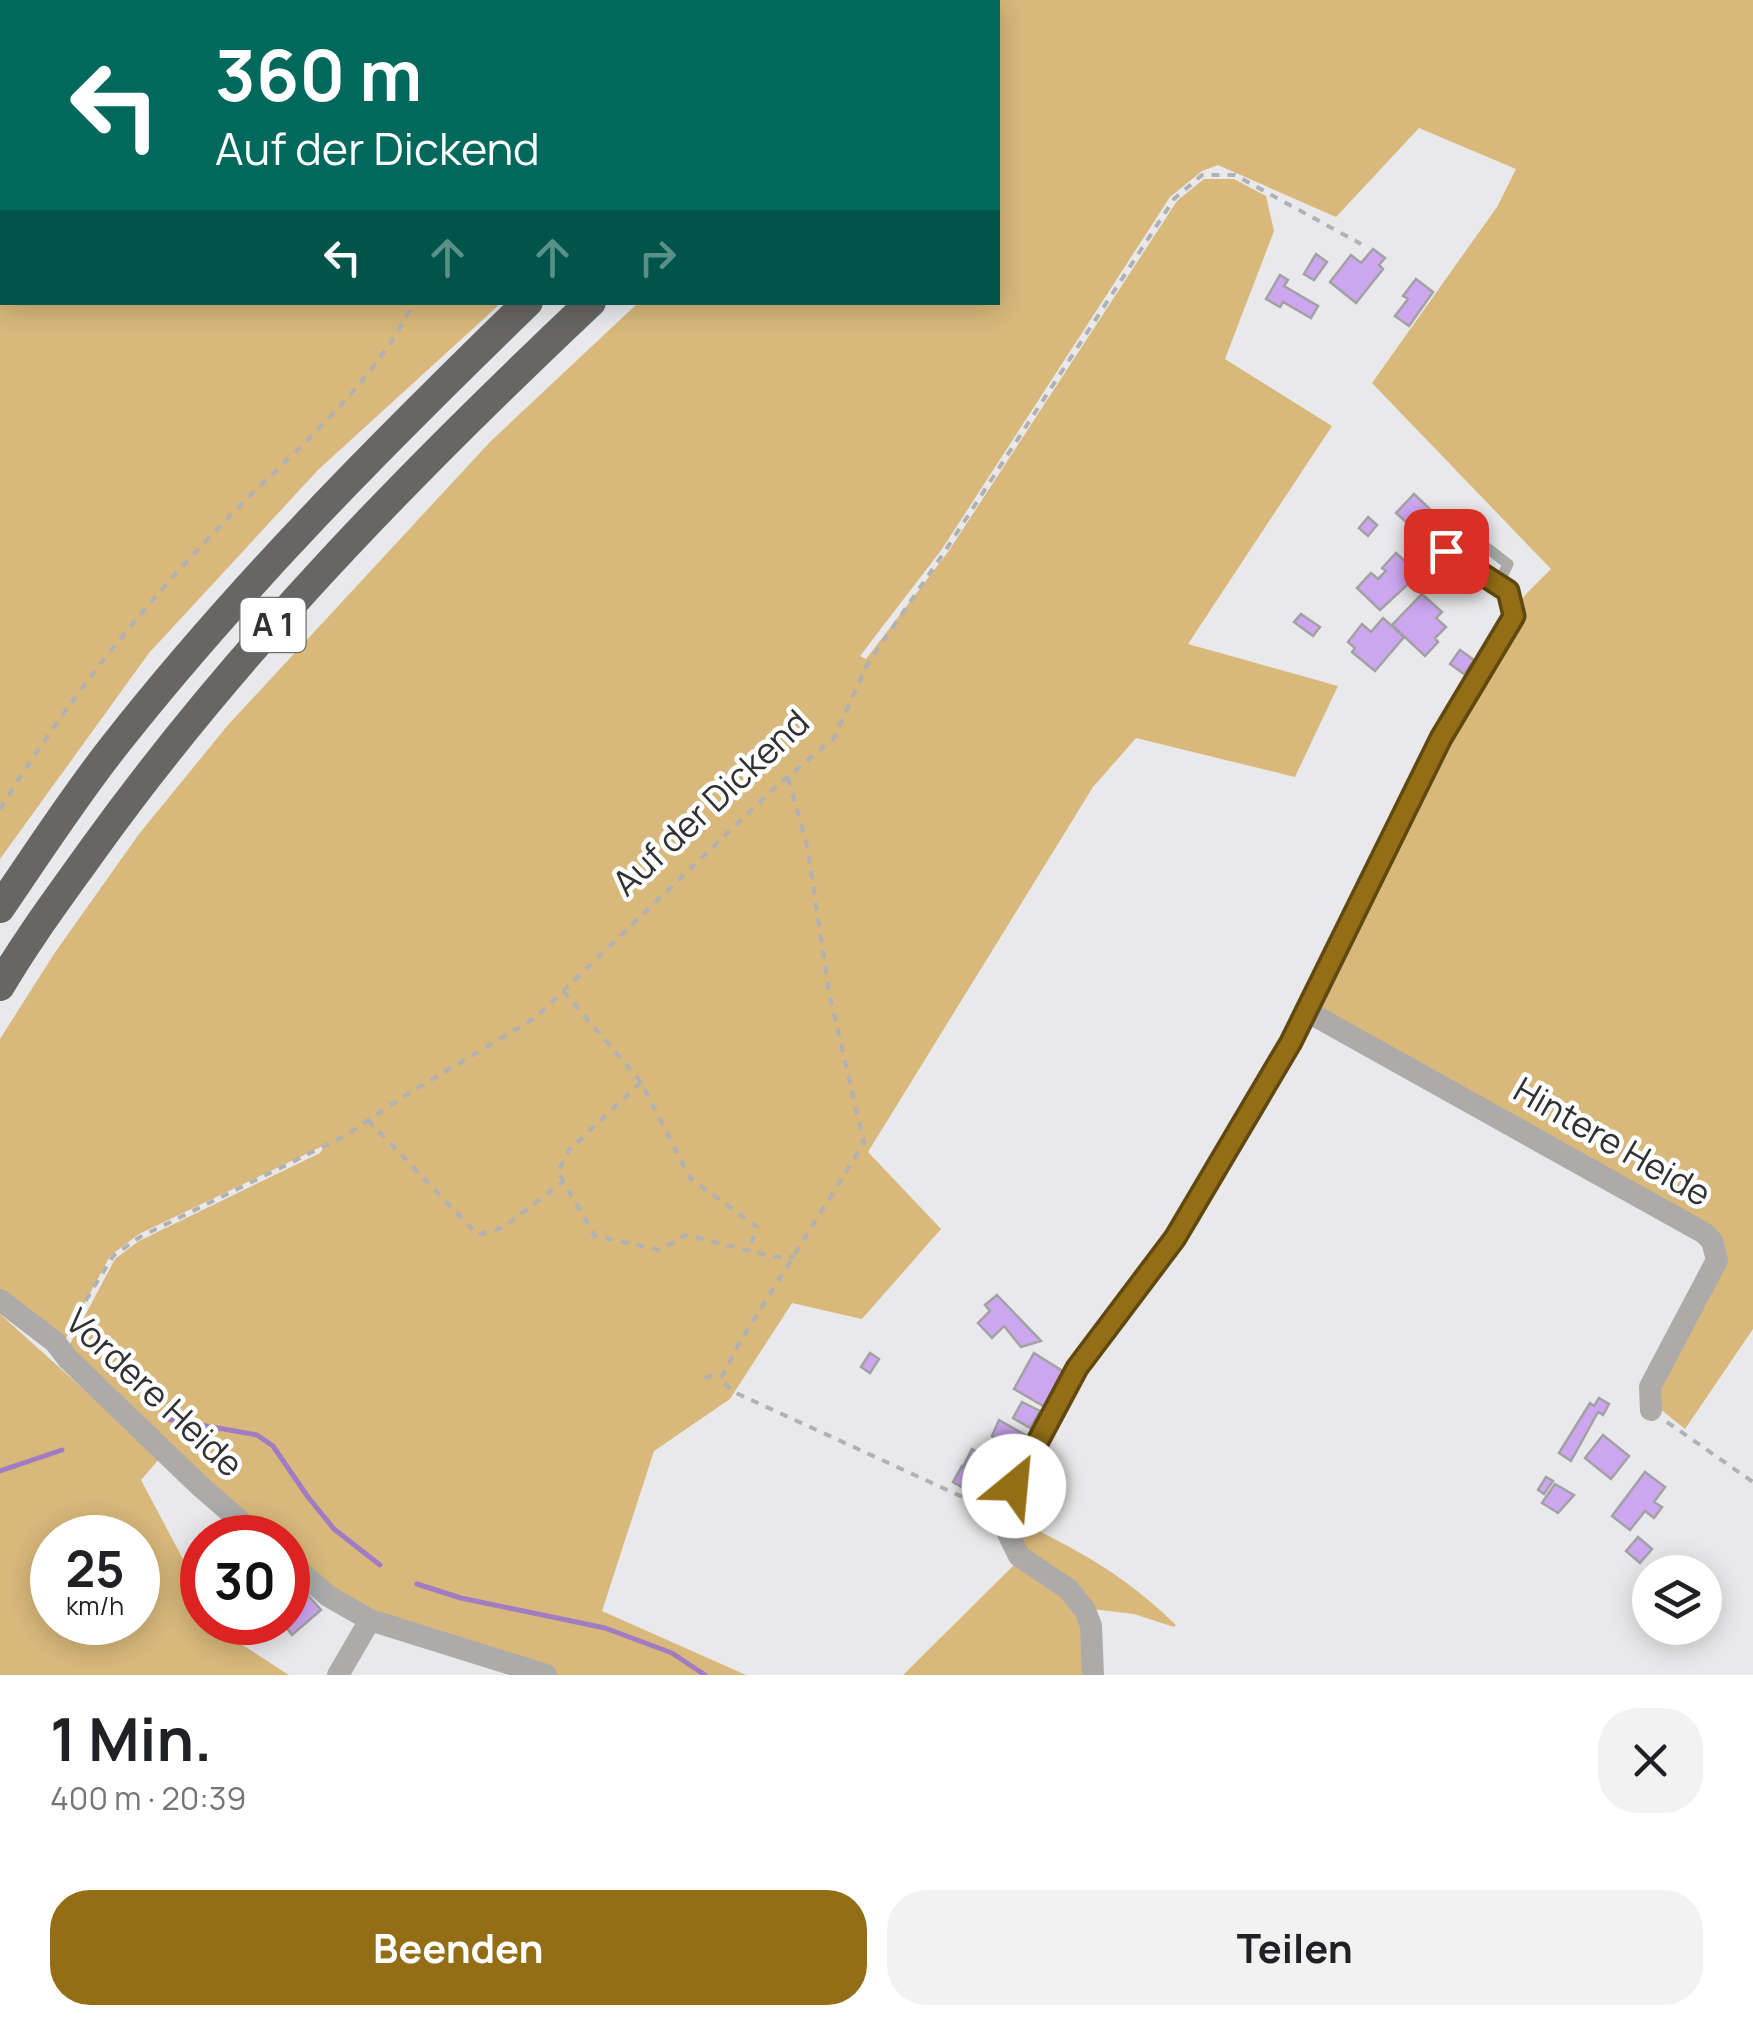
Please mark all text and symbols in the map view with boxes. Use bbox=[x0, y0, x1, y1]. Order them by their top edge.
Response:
text: 360 m bbox=[215, 26, 422, 122]
icon: left bbox=[50, 40, 180, 170]
text: Auf der Dickend bbox=[215, 117, 540, 179]
icon: left bbox=[315, 230, 370, 285]
icon: ahead bbox=[420, 230, 475, 285]
icon: ahead bbox=[525, 230, 580, 285]
icon: right bbox=[630, 230, 685, 285]
pin bbox=[1404, 509, 1489, 594]
icon: arrive bbox=[1419, 524, 1474, 579]
road number: A 1 bbox=[240, 598, 306, 652]
street label: Auf der Dickend bbox=[602, 699, 819, 906]
street label: Hintere Heide bbox=[1505, 1065, 1720, 1217]
street label: Vordere Heide bbox=[55, 1297, 254, 1487]
position arrow bbox=[962, 1434, 1066, 1538]
speed limit sign: 30 bbox=[180, 1515, 310, 1645]
text: 25 bbox=[65, 1534, 125, 1602]
map controls bbox=[1632, 1555, 1722, 1645]
button: layers bbox=[1632, 1555, 1722, 1645]
text: km/h bbox=[66, 1588, 124, 1623]
text: 1 Min. bbox=[50, 1697, 212, 1779]
button: close bbox=[1598, 1708, 1703, 1813]
text: 400 m · 20:39 bbox=[50, 1776, 246, 1820]
button: Beenden bbox=[50, 1890, 867, 2005]
button: Teilen bbox=[887, 1890, 1703, 2005]

